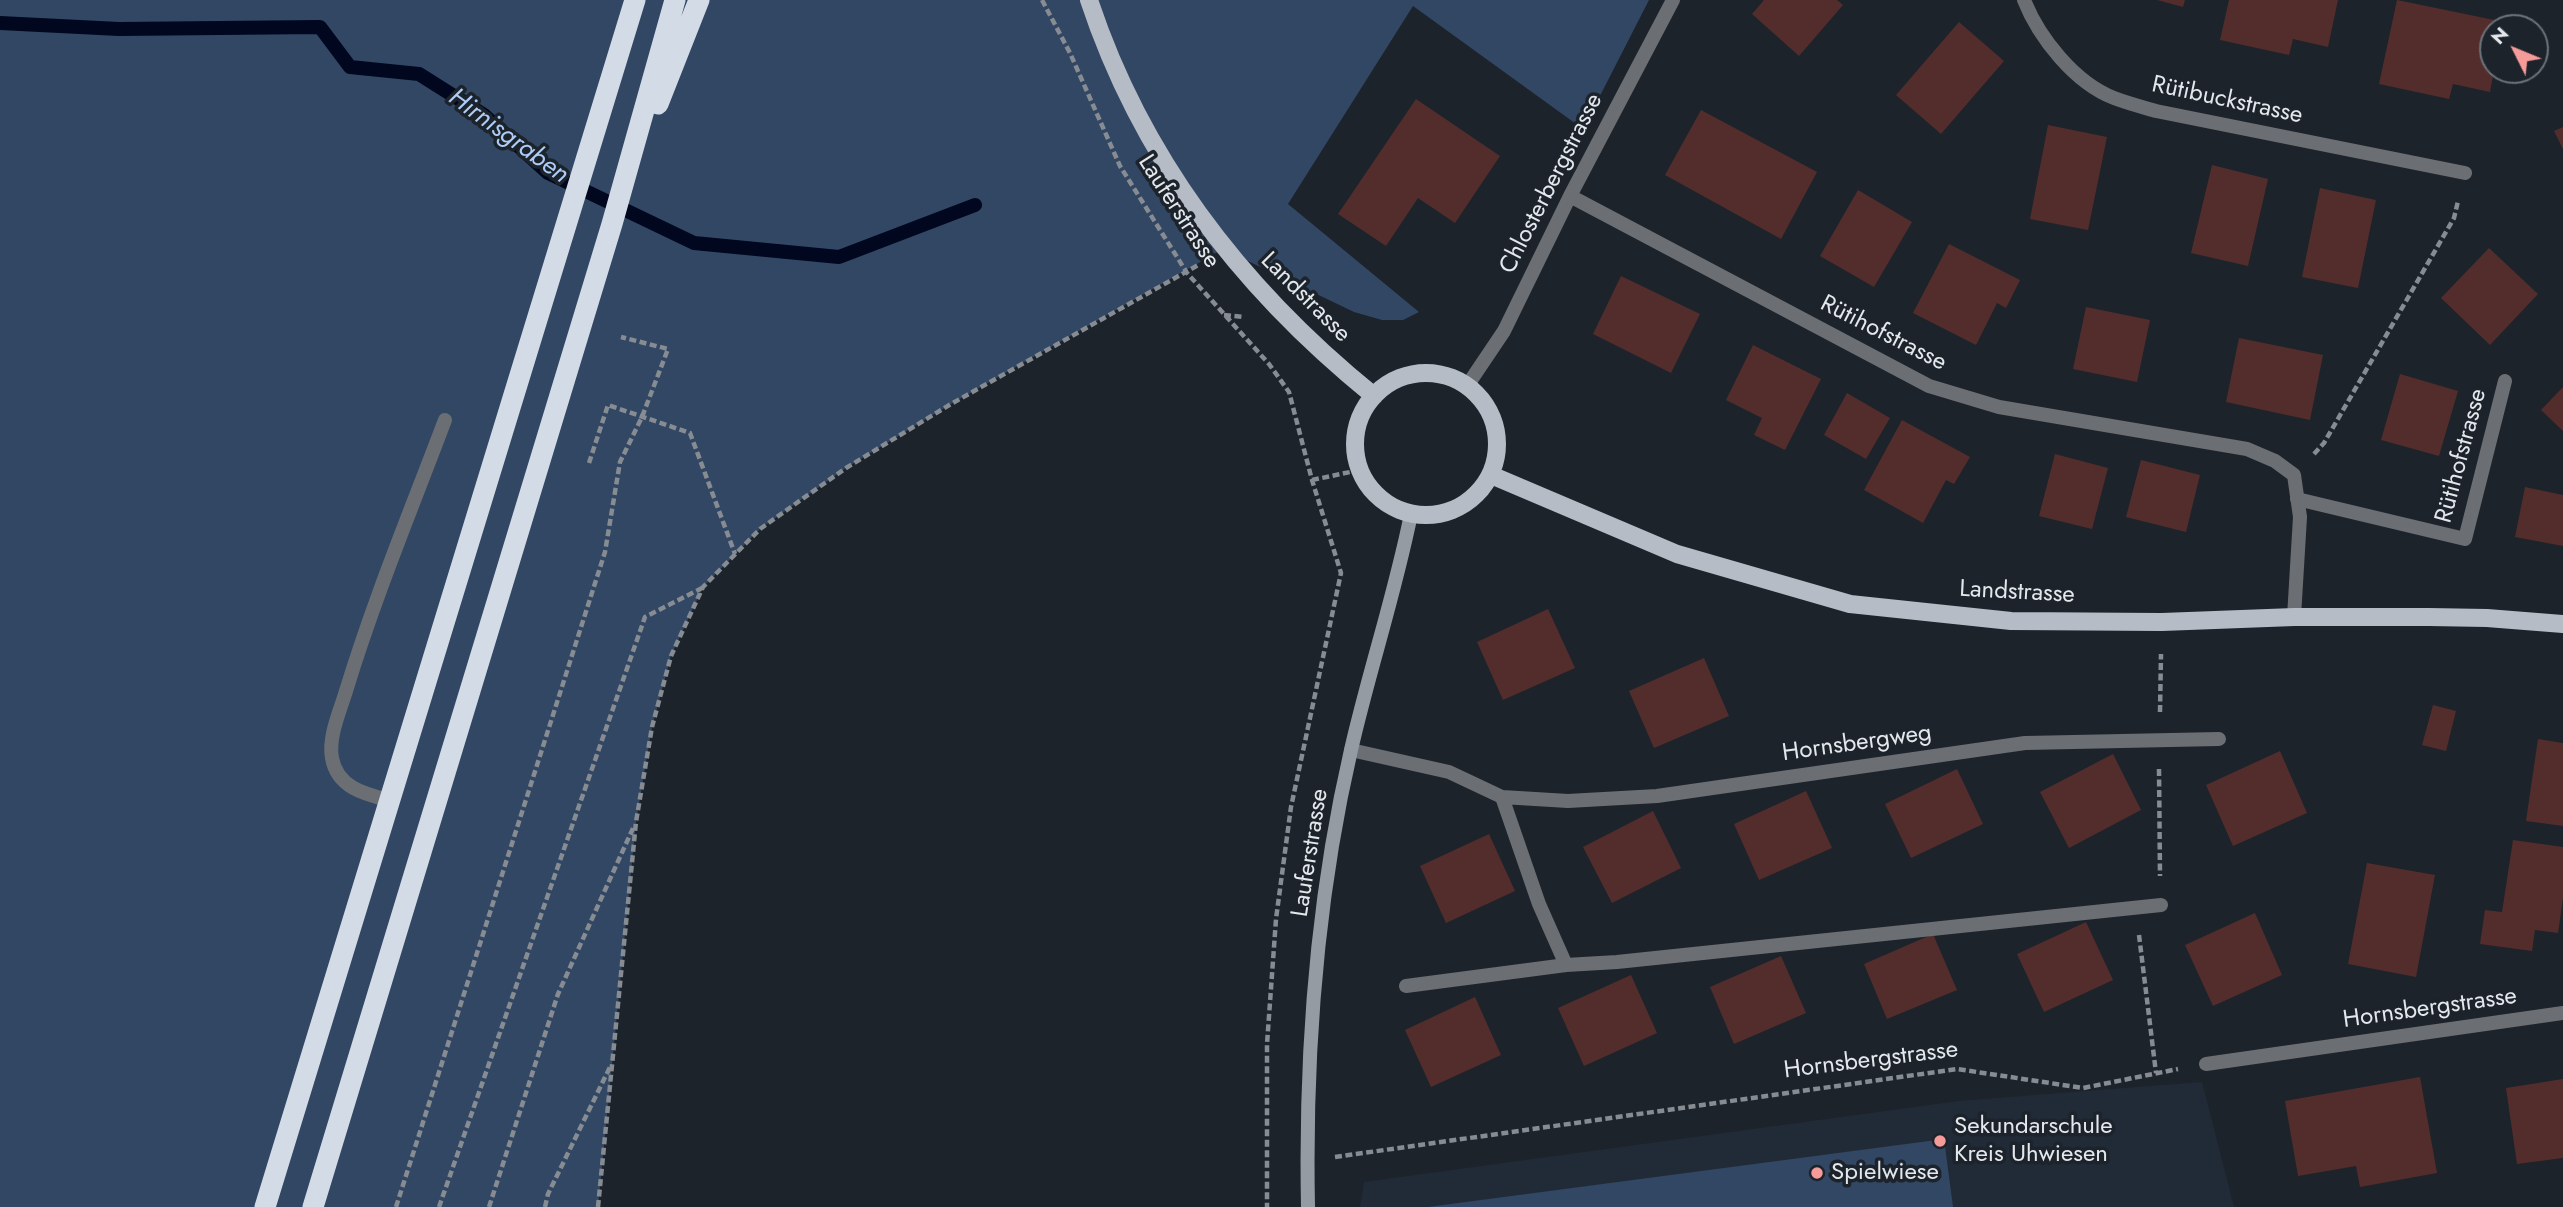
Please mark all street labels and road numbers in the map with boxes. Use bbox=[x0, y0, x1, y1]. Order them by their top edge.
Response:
street label: Rütibuckstrasse bbox=[2149, 71, 2305, 131]
street label: Chlosterbergstrasse bbox=[1494, 89, 1610, 279]
street label: Lauferstrasse bbox=[1131, 150, 1225, 274]
street label: Landstrasse bbox=[1254, 247, 1356, 349]
street label: Rütihofstrasse bbox=[1815, 290, 1951, 378]
street label: Rütihofstrasse bbox=[2430, 386, 2494, 526]
street label: Landstrasse bbox=[1959, 576, 2075, 610]
street label: Hornsbergweg bbox=[1781, 719, 1933, 769]
street label: Lauferstrasse bbox=[1287, 787, 1335, 919]
street label: Hornsbergstrasse bbox=[2341, 983, 2519, 1035]
street label: Hornsbergstrasse bbox=[1782, 1036, 1960, 1086]

